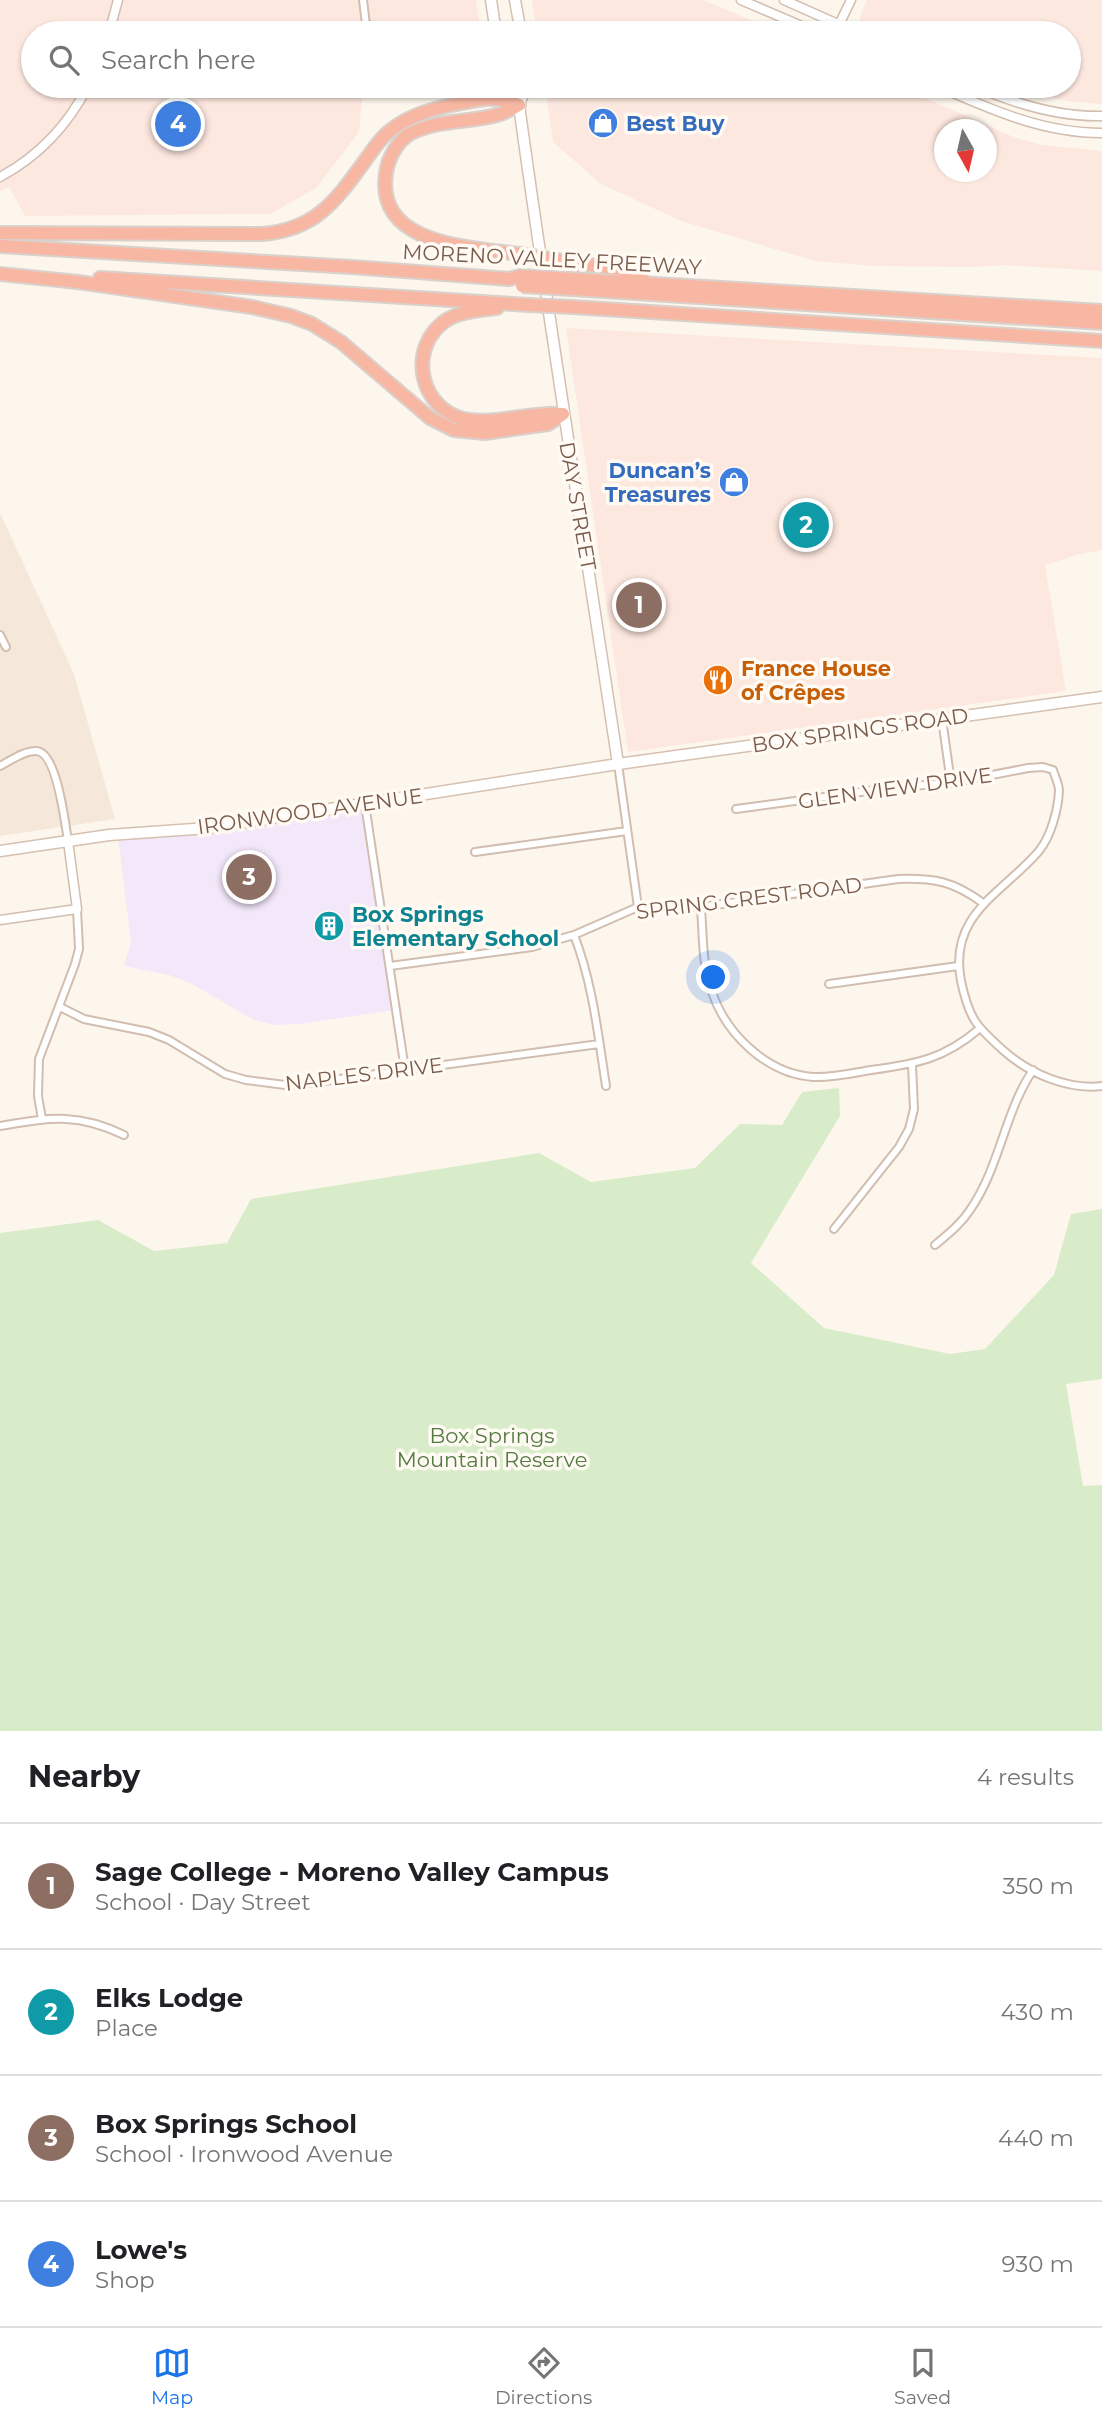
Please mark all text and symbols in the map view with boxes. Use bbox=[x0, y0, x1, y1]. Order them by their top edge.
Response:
search box bbox=[21, 21, 1081, 98]
icon: search bbox=[45, 41, 83, 79]
text: Search here bbox=[101, 44, 256, 76]
pin: 4 bbox=[155, 98, 201, 150]
shop icon: Best Buy bbox=[586, 106, 620, 140]
place label: Best Buy bbox=[626, 111, 725, 136]
north arrow bbox=[934, 119, 997, 182]
street label: MORENO VALLEY FREEWAY bbox=[402, 239, 703, 279]
street label: DAY STREET bbox=[554, 440, 602, 572]
place label: Duncan’s Treasures bbox=[605, 458, 711, 507]
shop icon: Duncan’s Treasures bbox=[717, 465, 751, 499]
pin: 2 bbox=[783, 499, 829, 551]
pin: 1 bbox=[616, 579, 662, 631]
place label: France House of Crêpes bbox=[741, 656, 891, 705]
restaurant icon: France House of Crêpes bbox=[701, 663, 735, 697]
street label: BOX SPRINGS ROAD bbox=[750, 702, 970, 758]
street label: GLEN VIEW DRIVE bbox=[796, 762, 994, 814]
street label: IRONWOOD AVENUE bbox=[196, 783, 424, 839]
pin: 3 bbox=[226, 851, 272, 903]
street label: SPRING CREST ROAD bbox=[635, 872, 863, 924]
place label: Box Springs Elementary School bbox=[352, 902, 559, 951]
building icon: Box Springs Elementary School bbox=[312, 909, 346, 943]
your location bbox=[696, 960, 730, 994]
street label: NAPLES DRIVE bbox=[284, 1052, 444, 1096]
park label: Box Springs Mountain Reserve bbox=[397, 1423, 587, 1472]
text: Nearby bbox=[28, 1758, 140, 1795]
text: 4 results bbox=[977, 1763, 1074, 1791]
text: Sage College - Moreno Valley Campus bbox=[95, 1856, 609, 1888]
text: 1 bbox=[46, 1872, 56, 1900]
text: 350 m bbox=[1003, 1872, 1074, 1900]
text: School · Day Street bbox=[95, 1888, 311, 1916]
text: Elks Lodge bbox=[95, 1982, 243, 2014]
text: 2 bbox=[44, 1998, 58, 2026]
text: 430 m bbox=[1001, 1998, 1074, 2026]
text: Place bbox=[95, 2014, 158, 2042]
text: Box Springs School bbox=[95, 2108, 357, 2140]
text: 3 bbox=[44, 2124, 58, 2152]
text: 440 m bbox=[998, 2124, 1074, 2152]
text: School · Ironwood Avenue bbox=[95, 2140, 393, 2168]
text: Lowe's bbox=[95, 2234, 187, 2266]
text: 4 bbox=[43, 2250, 59, 2278]
text: 930 m bbox=[1002, 2250, 1074, 2278]
text: Shop bbox=[95, 2266, 155, 2294]
tab: Map bbox=[151, 2344, 193, 2409]
tab: Directions bbox=[495, 2344, 592, 2409]
tab: Saved bbox=[894, 2344, 951, 2409]

